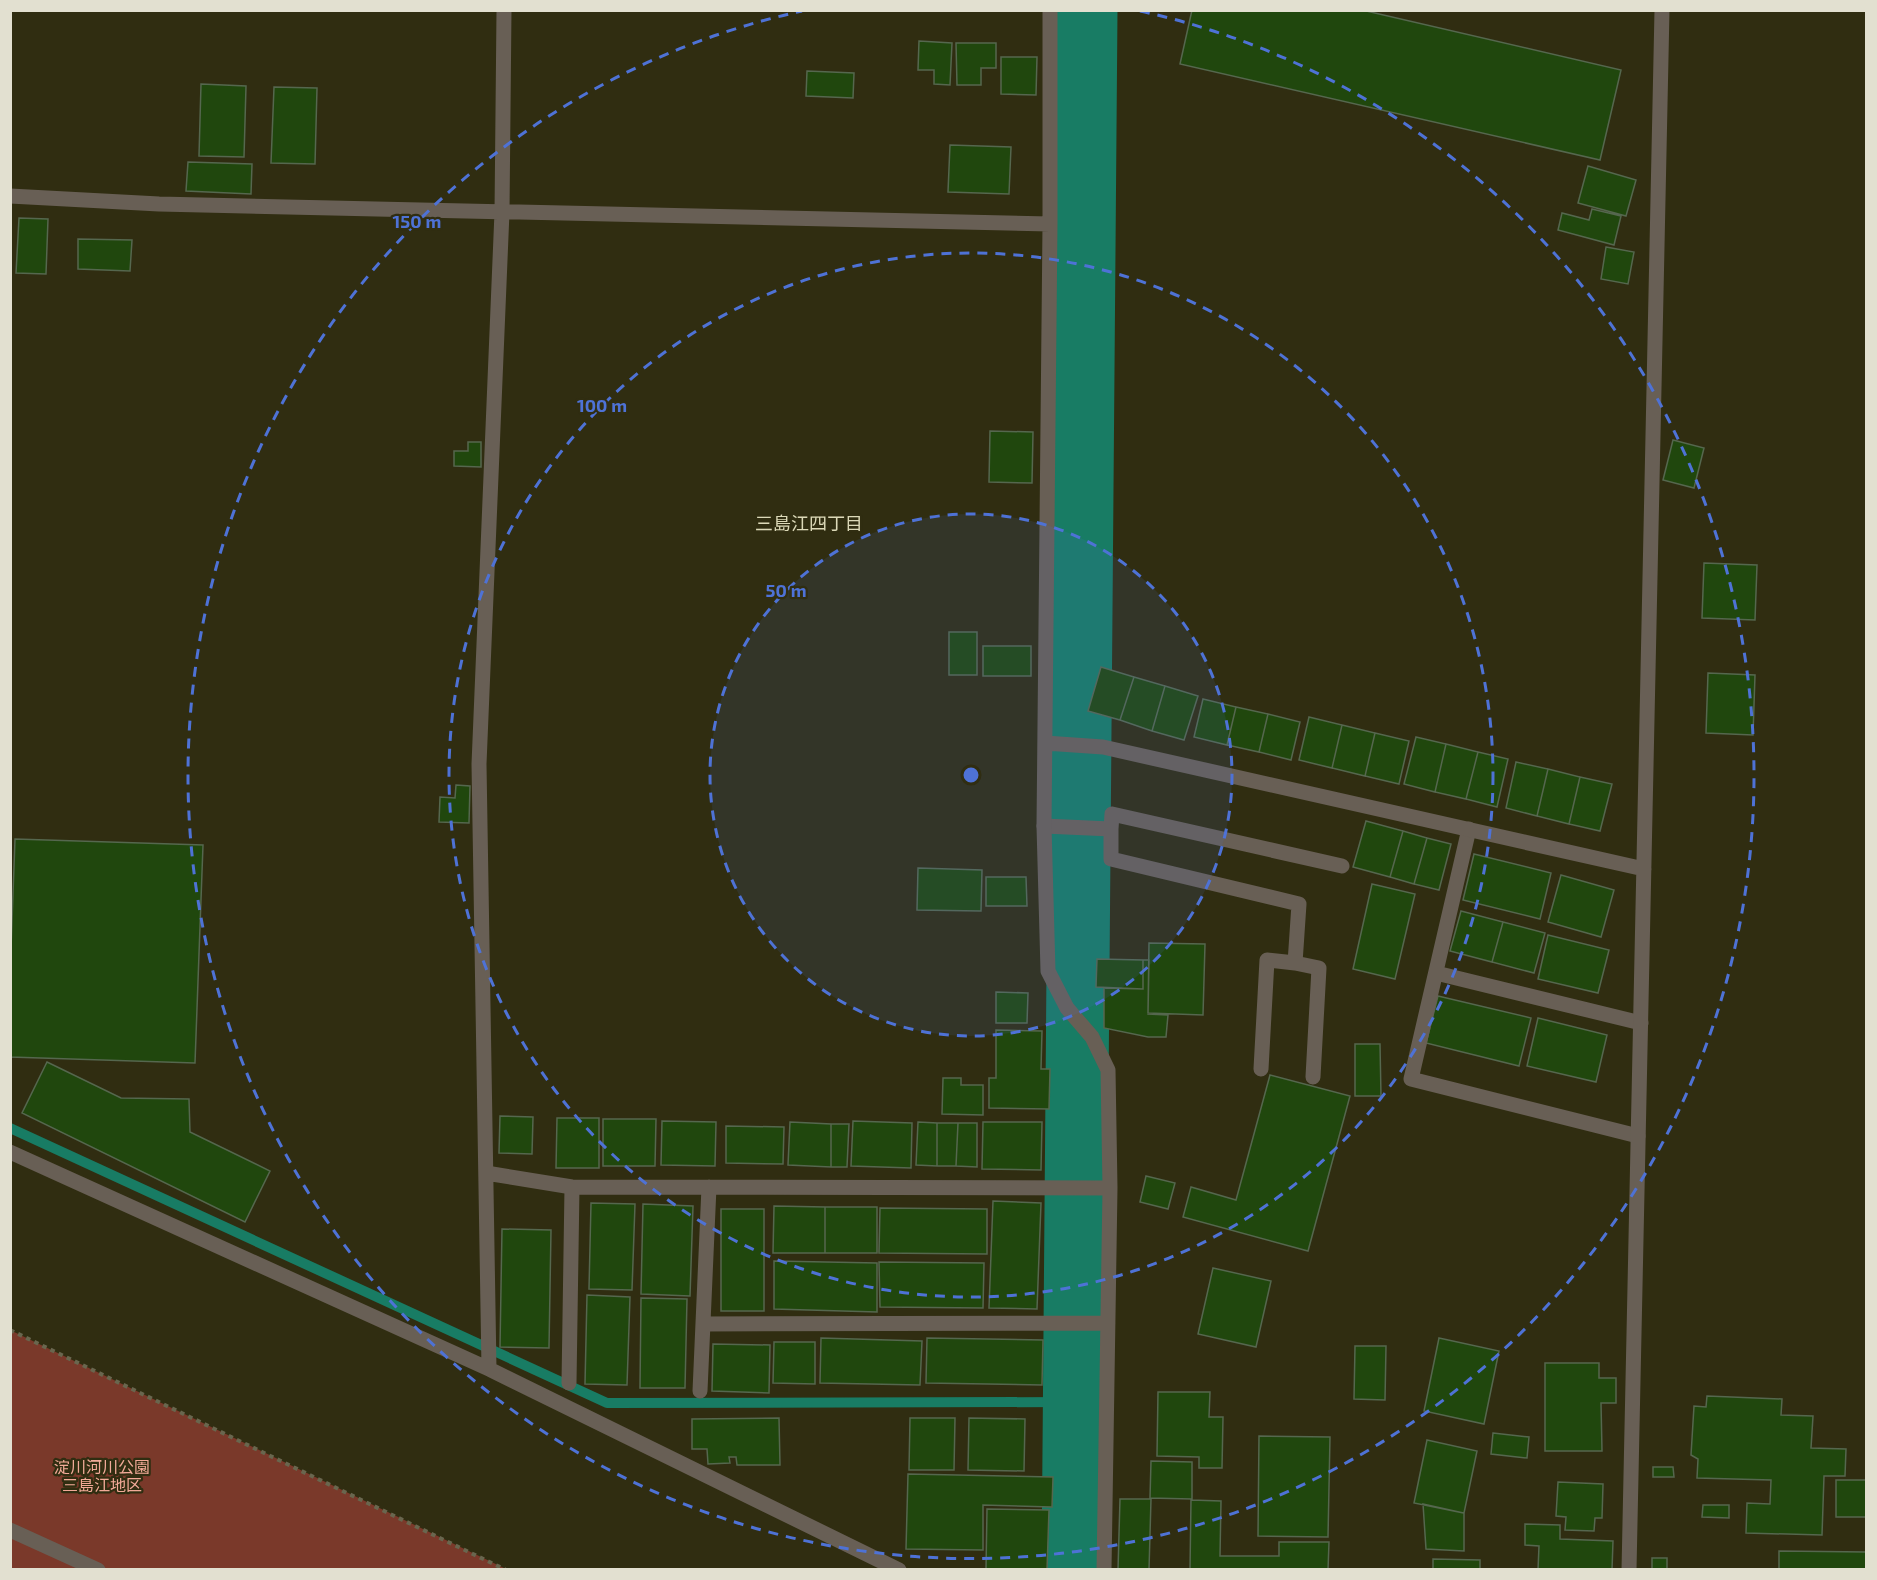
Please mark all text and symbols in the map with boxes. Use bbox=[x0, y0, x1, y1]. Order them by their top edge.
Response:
text: 150 m bbox=[393, 210, 441, 232]
text: 100 m bbox=[577, 394, 627, 416]
district label: 三島江四丁目 bbox=[755, 512, 863, 534]
text: 50 m bbox=[765, 579, 807, 601]
centre of rings bbox=[961, 765, 981, 785]
park label: 淀川河川公園 三島江地区 bbox=[54, 1457, 150, 1494]

